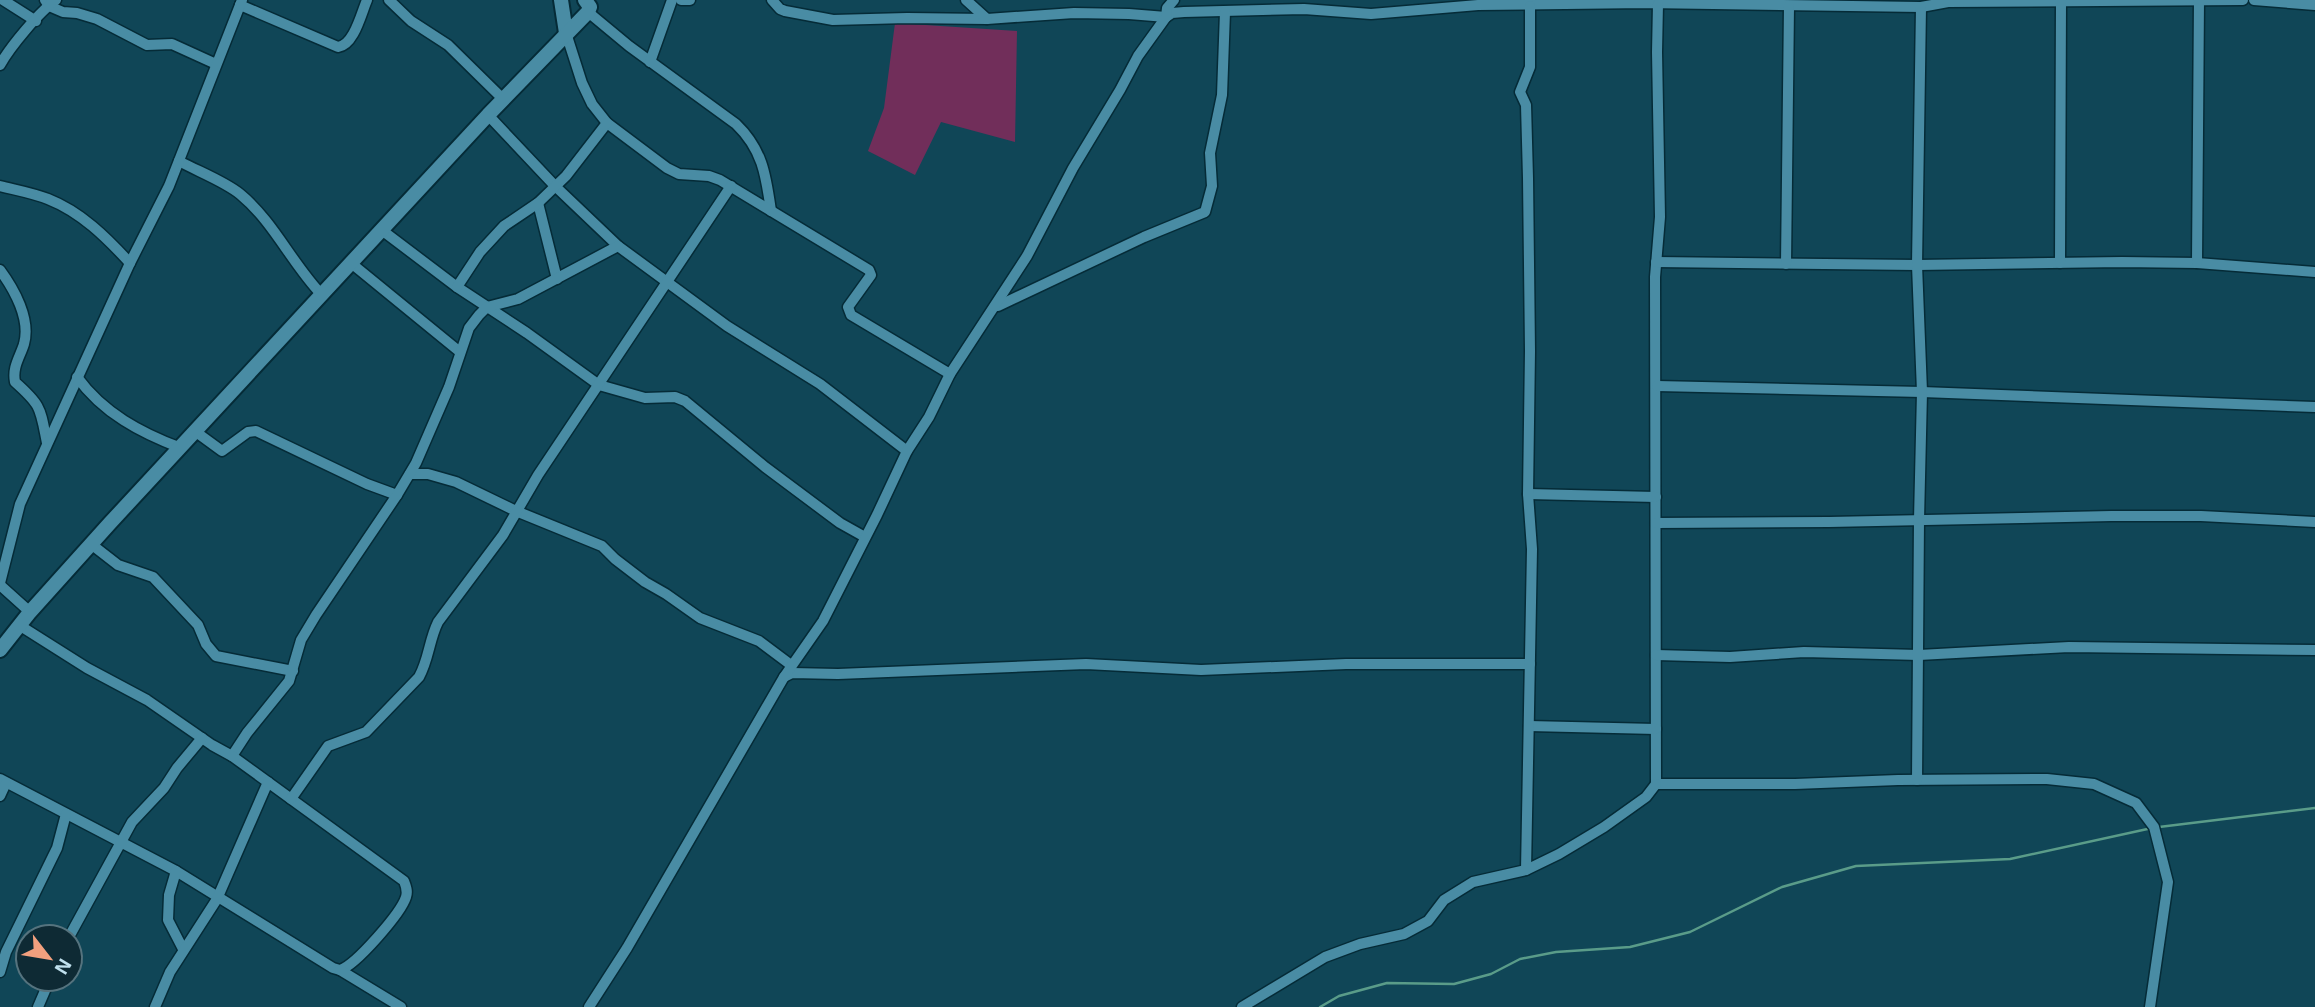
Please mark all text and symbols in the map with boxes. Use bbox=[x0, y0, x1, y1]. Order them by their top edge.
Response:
north arrow bbox=[14, 923, 84, 993]
text: N bbox=[51, 955, 76, 978]

